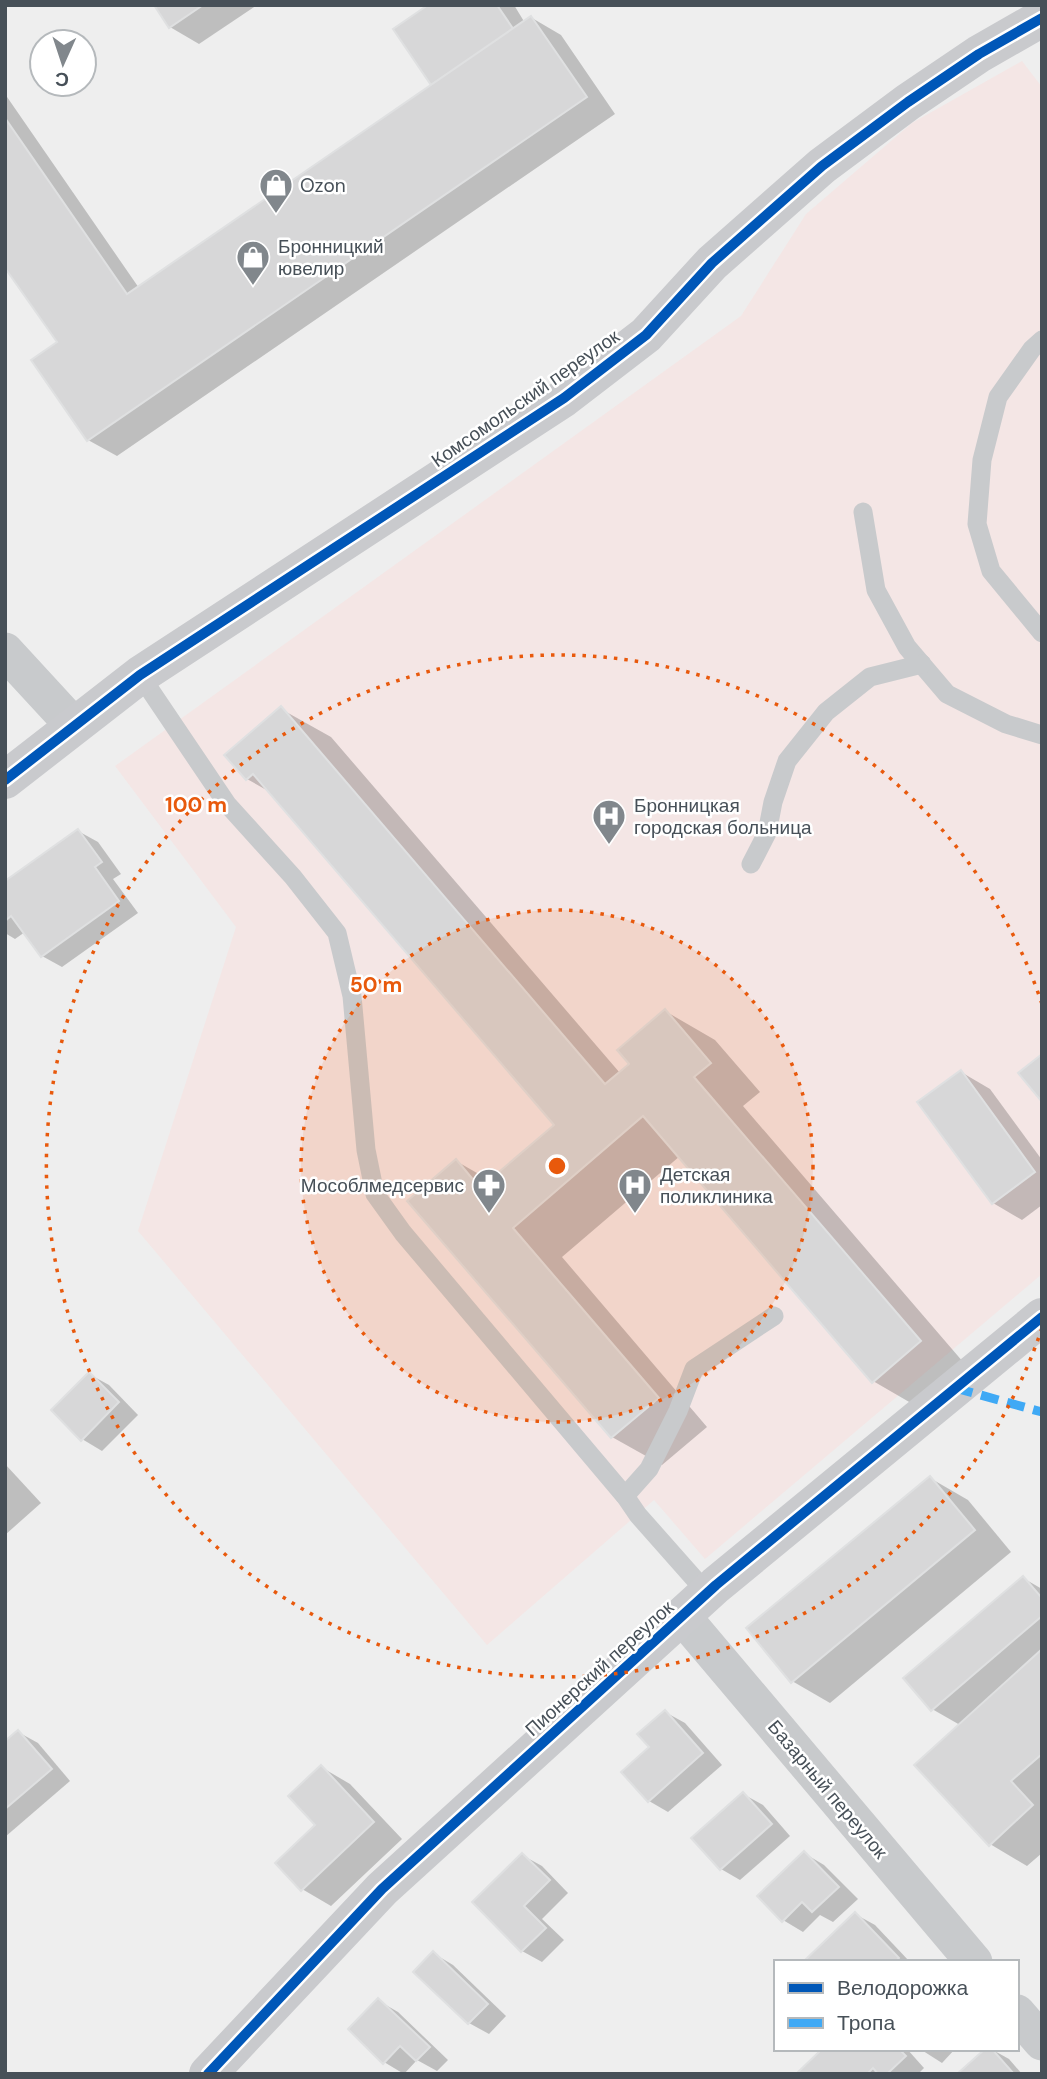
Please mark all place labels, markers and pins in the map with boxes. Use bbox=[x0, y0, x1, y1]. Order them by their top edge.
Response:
shop icon: Ozon bbox=[257, 166, 295, 215]
place label: Ozon bbox=[300, 173, 346, 198]
place label: Бронницкий ювелир bbox=[278, 234, 384, 281]
shop icon: Бронницкий ювелир bbox=[234, 238, 272, 287]
place label: Бронницкая городская больница bbox=[634, 793, 812, 840]
hospital icon: Бронницкая городская больница bbox=[590, 797, 628, 846]
centre of rings bbox=[545, 1154, 569, 1178]
place label: Детская поликлиника bbox=[660, 1162, 773, 1209]
pharmacy icon: Мособлмедсервис bbox=[470, 1166, 508, 1215]
hospital icon: Детская поликлиника bbox=[616, 1166, 654, 1215]
place label: Мособлмедсервис bbox=[301, 1173, 464, 1198]

